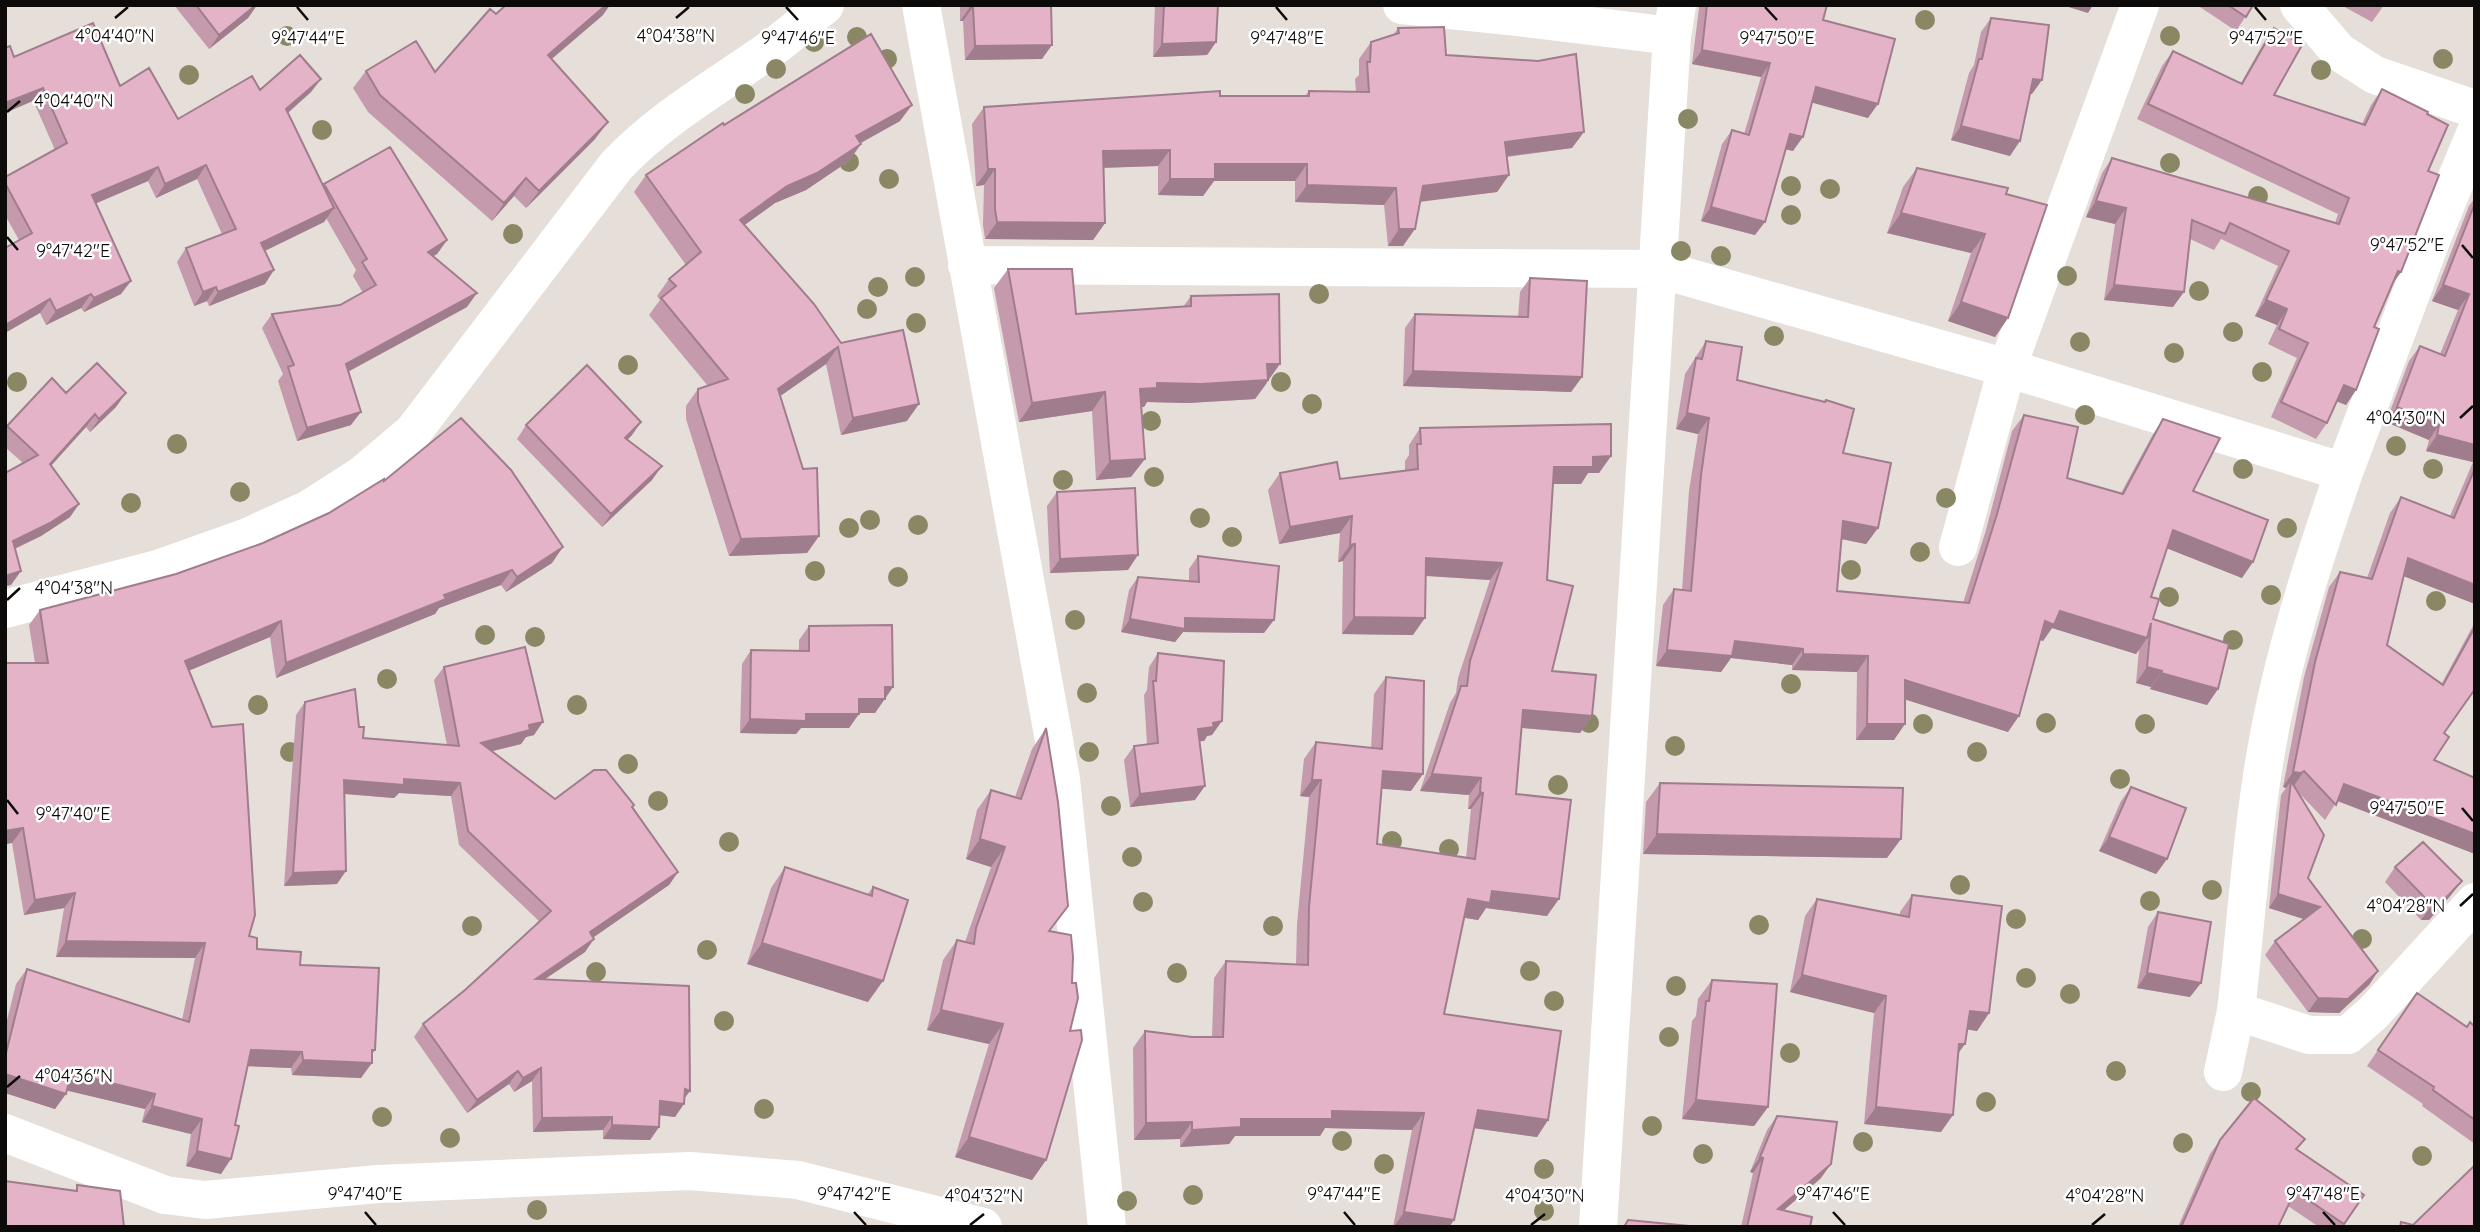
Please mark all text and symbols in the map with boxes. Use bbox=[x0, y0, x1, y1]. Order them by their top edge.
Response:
text: 4°04'40"N bbox=[75, 24, 155, 47]
text: 4°04'38"N bbox=[637, 24, 715, 47]
text: 9°47'44"E bbox=[271, 26, 345, 49]
text: 9°47'46"E bbox=[761, 26, 835, 49]
text: 9°47'48"E bbox=[1250, 26, 1324, 49]
text: 9°47'50"E bbox=[1739, 26, 1815, 49]
text: 9°47'52"E bbox=[2229, 26, 2303, 49]
text: 4°04'40"N bbox=[34, 89, 114, 112]
text: 9°47'52"E bbox=[2370, 233, 2444, 256]
text: 9°47'42"E bbox=[36, 239, 110, 262]
text: 4°04'30"N bbox=[2366, 406, 2446, 429]
text: 4°04'38"N bbox=[35, 576, 113, 599]
text: 9°47'50"E bbox=[2369, 796, 2445, 819]
text: 9°47'40"E bbox=[36, 802, 111, 825]
text: 4°04'28"N bbox=[2367, 894, 2445, 917]
text: 4°04'36"N bbox=[35, 1064, 113, 1087]
text: 9°47'40"E bbox=[328, 1182, 403, 1205]
text: 9°47'42"E bbox=[817, 1182, 891, 1205]
text: 9°47'44"E bbox=[1307, 1182, 1381, 1205]
text: 9°47'46"E bbox=[1796, 1182, 1870, 1205]
text: 9°47'48"E bbox=[2286, 1182, 2360, 1205]
text: 4°04'32"N bbox=[945, 1184, 1023, 1207]
text: 4°04'30"N bbox=[1505, 1184, 1585, 1207]
text: 4°04'28"N bbox=[2066, 1184, 2144, 1207]

